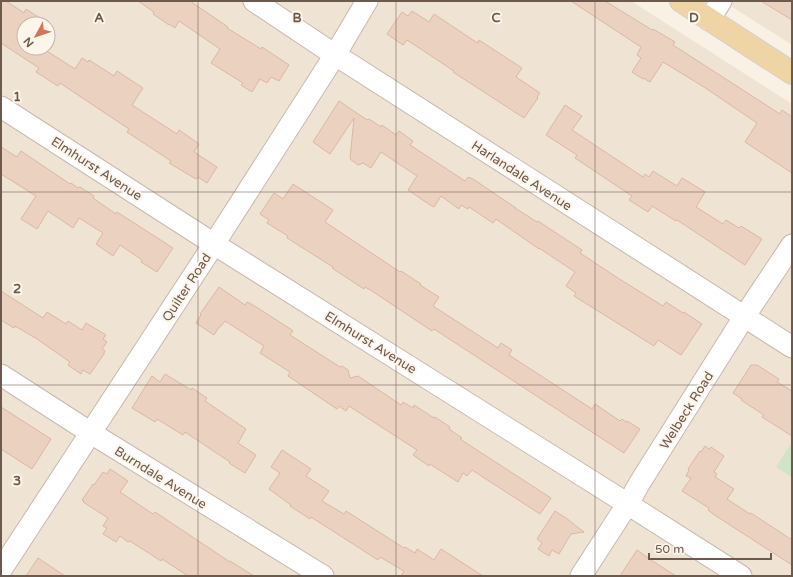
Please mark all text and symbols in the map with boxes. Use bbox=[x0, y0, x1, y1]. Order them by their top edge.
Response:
text: A bbox=[94, 10, 104, 26]
text: B bbox=[292, 10, 302, 26]
text: C bbox=[491, 10, 501, 26]
text: D bbox=[689, 10, 699, 26]
north arrow bbox=[16, 16, 56, 56]
text: N bbox=[21, 35, 37, 50]
text: 1 bbox=[13, 89, 21, 105]
street label: Elmhurst Avenue bbox=[48, 133, 145, 204]
street label: Harlandale Avenue bbox=[468, 137, 575, 214]
street label: Quilter Road bbox=[159, 250, 215, 325]
text: 2 bbox=[13, 281, 21, 297]
street label: Elmhurst Avenue bbox=[322, 308, 419, 378]
street label: Welbeck Road bbox=[657, 369, 717, 452]
street label: Burndale Avenue bbox=[111, 443, 210, 513]
text: 3 bbox=[13, 473, 21, 489]
scale bar bbox=[649, 535, 771, 561]
text: 50 m bbox=[655, 542, 684, 556]

